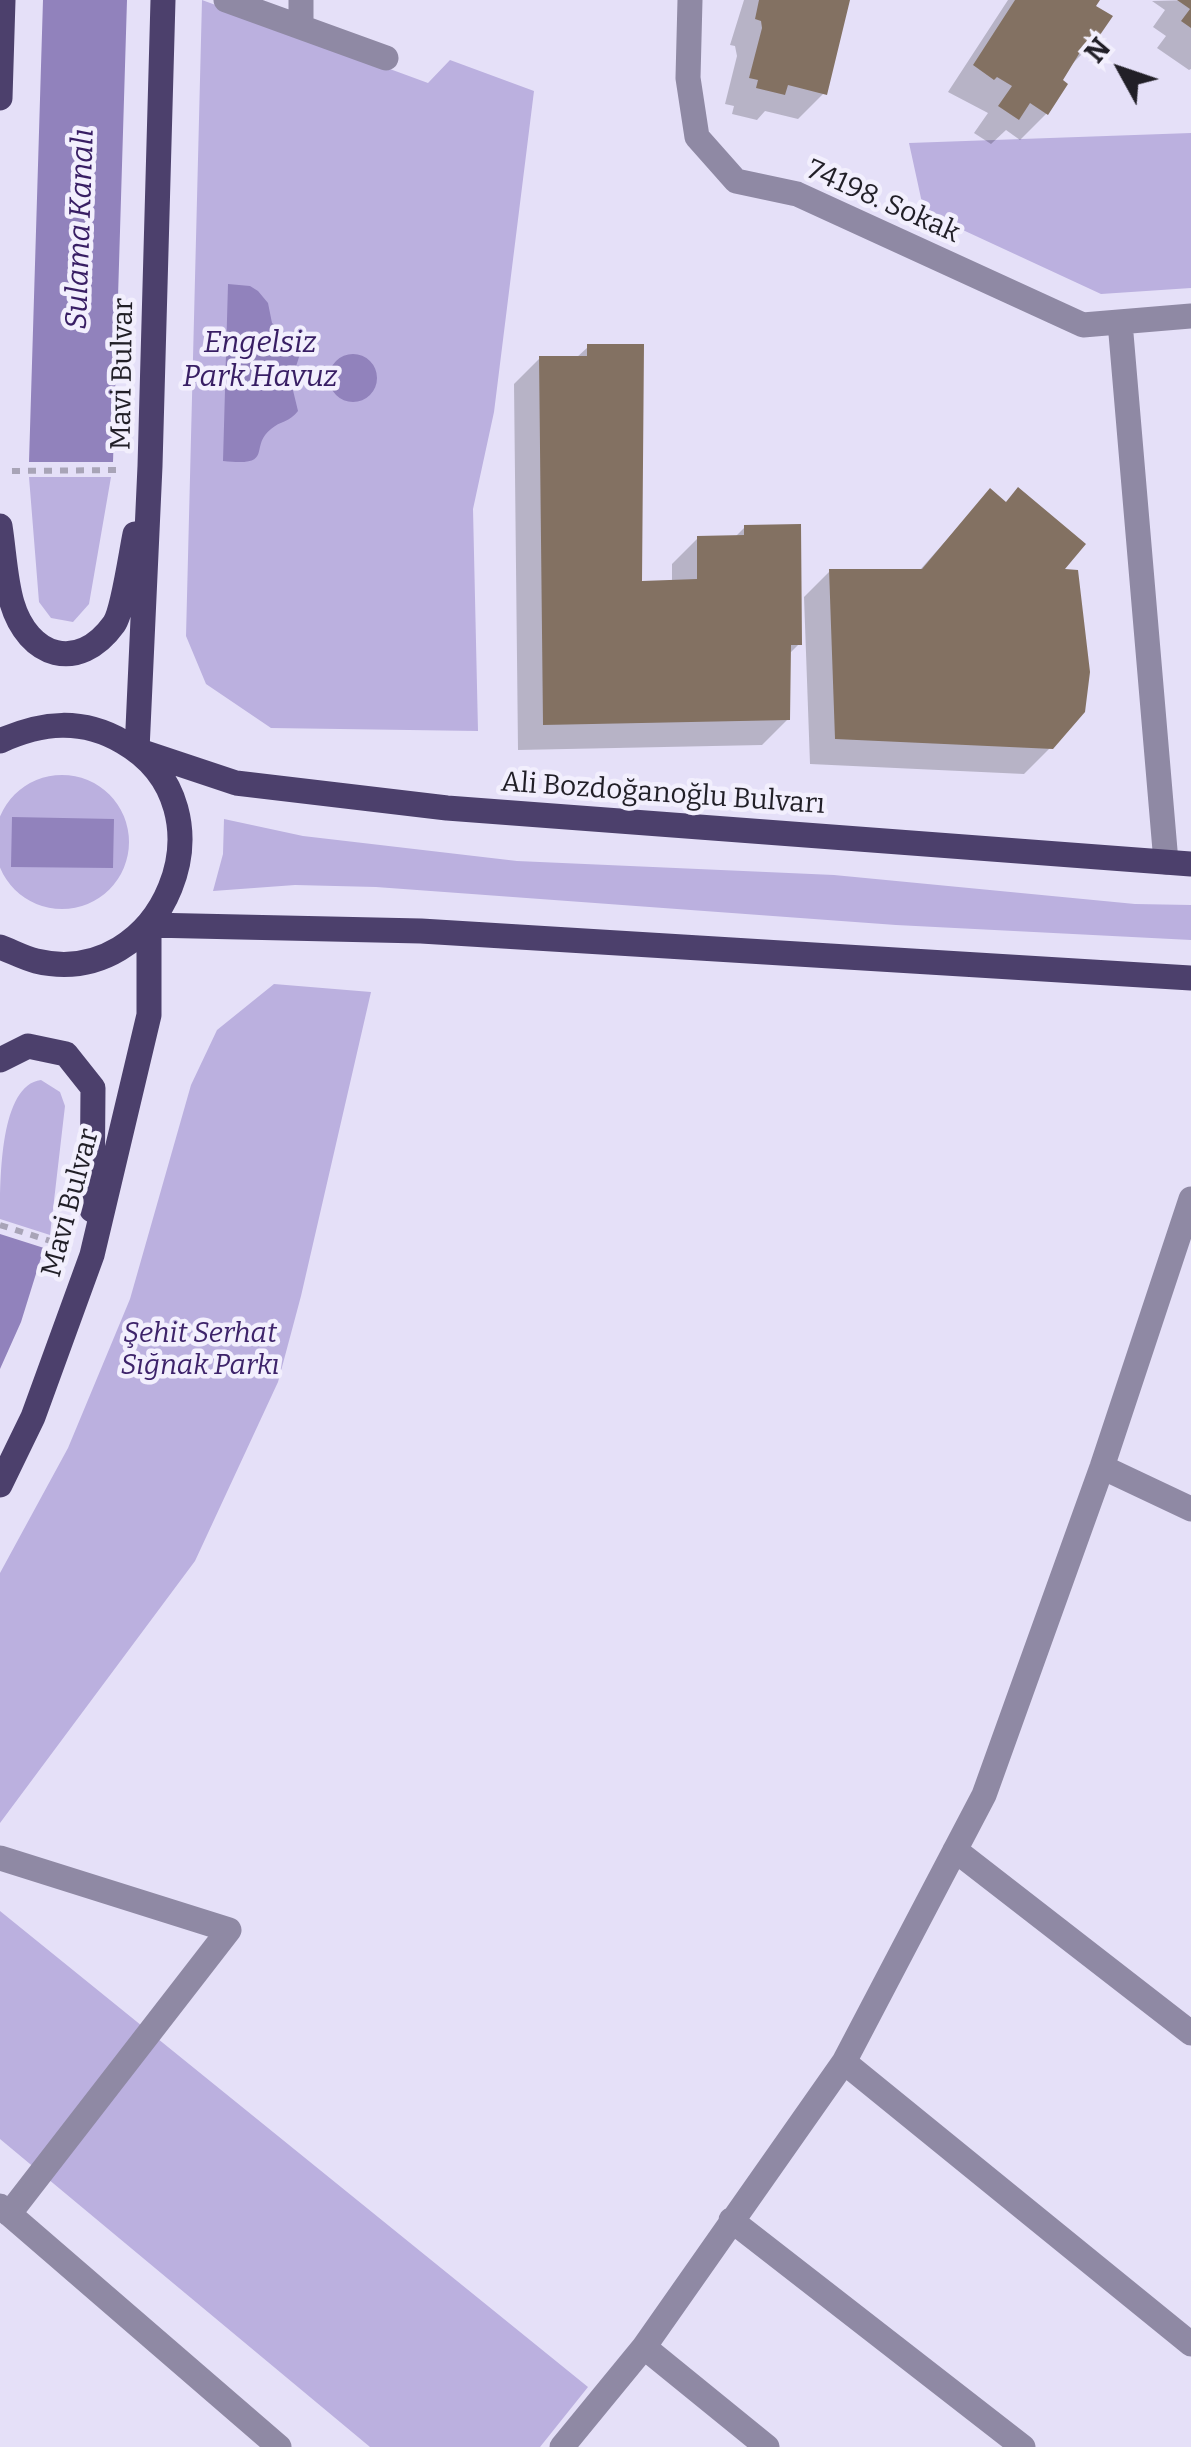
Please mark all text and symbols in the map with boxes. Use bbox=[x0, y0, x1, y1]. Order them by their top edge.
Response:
north arrow bbox=[1071, 20, 1171, 120]
text: N bbox=[1078, 32, 1117, 69]
water label: Sulama Kanalı bbox=[60, 128, 102, 330]
street label: 74198. Sokak bbox=[801, 153, 965, 251]
street label: Mavi Bulvar bbox=[105, 298, 141, 450]
water label: Engelsiz Park Havuz bbox=[183, 326, 337, 396]
street label: Ali Bozdoğanoğlu Bulvarı bbox=[500, 766, 826, 822]
street label: Mavi Bulvar bbox=[35, 1125, 107, 1281]
park label: Şehit Serhat Sığnak Parkı bbox=[121, 1317, 279, 1383]

